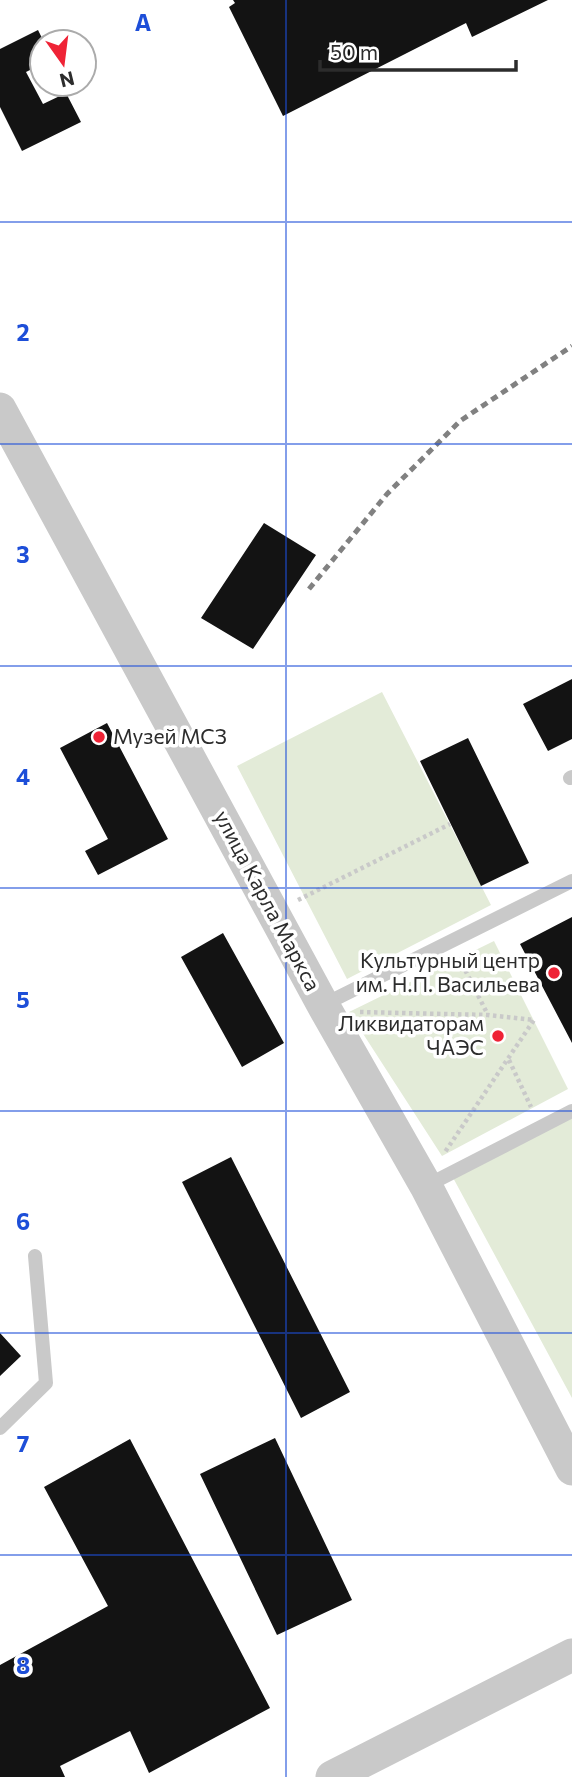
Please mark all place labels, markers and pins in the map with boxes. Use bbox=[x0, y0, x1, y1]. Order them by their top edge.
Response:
place label: Музей МСЗ bbox=[113, 723, 227, 748]
marker: Музей МСЗ bbox=[91, 729, 107, 745]
place label: Культурный центр им. Н.П. Васильева bbox=[356, 947, 540, 996]
marker: Культурный центр им. Н.П. Васильева bbox=[546, 965, 562, 981]
place label: Ликвидаторам ЧАЭС bbox=[338, 1010, 484, 1059]
marker: Ликвидаторам ЧАЭС bbox=[490, 1028, 506, 1044]

